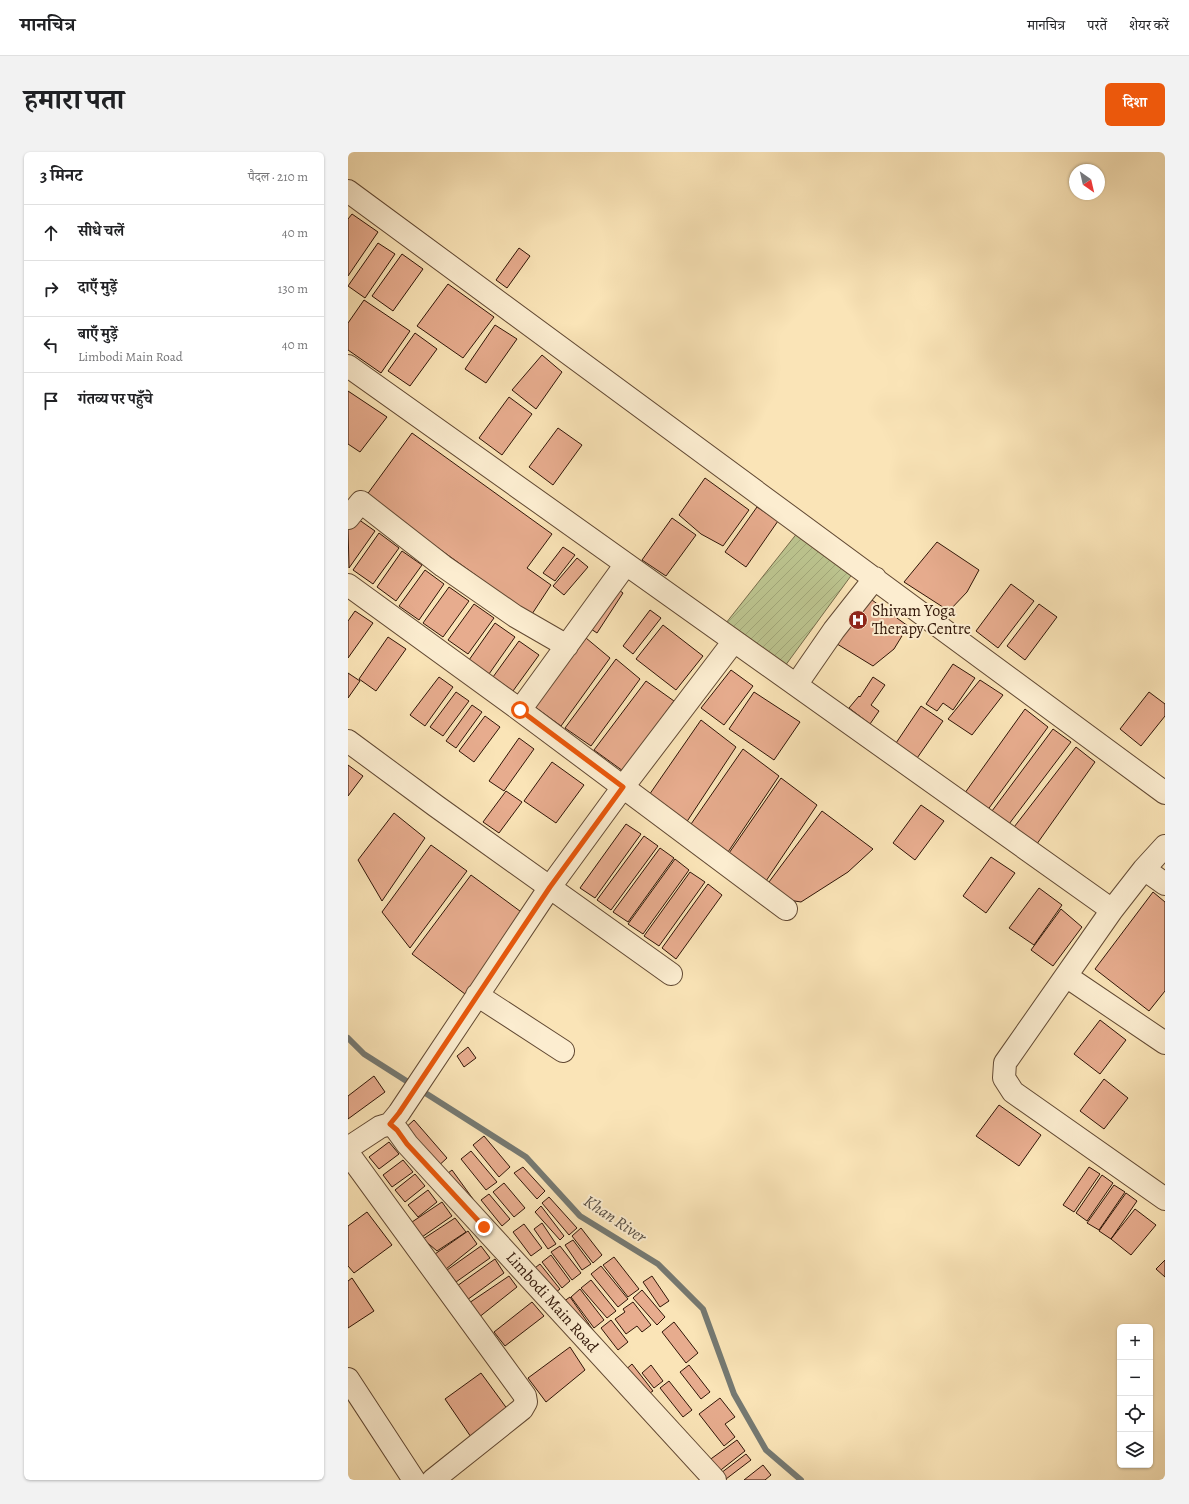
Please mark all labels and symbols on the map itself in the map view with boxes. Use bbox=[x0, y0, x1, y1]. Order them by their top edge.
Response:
north arrow bbox=[1069, 164, 1105, 200]
place label: Shivam Yoga Therapy Centre bbox=[872, 600, 971, 640]
hospital icon: Shivam Yoga Therapy Centre bbox=[847, 609, 869, 631]
route start bbox=[511, 701, 529, 719]
water label: Khan River bbox=[579, 1190, 652, 1249]
route end bbox=[475, 1218, 493, 1236]
street label: Limbodi Main Road bbox=[501, 1247, 604, 1358]

